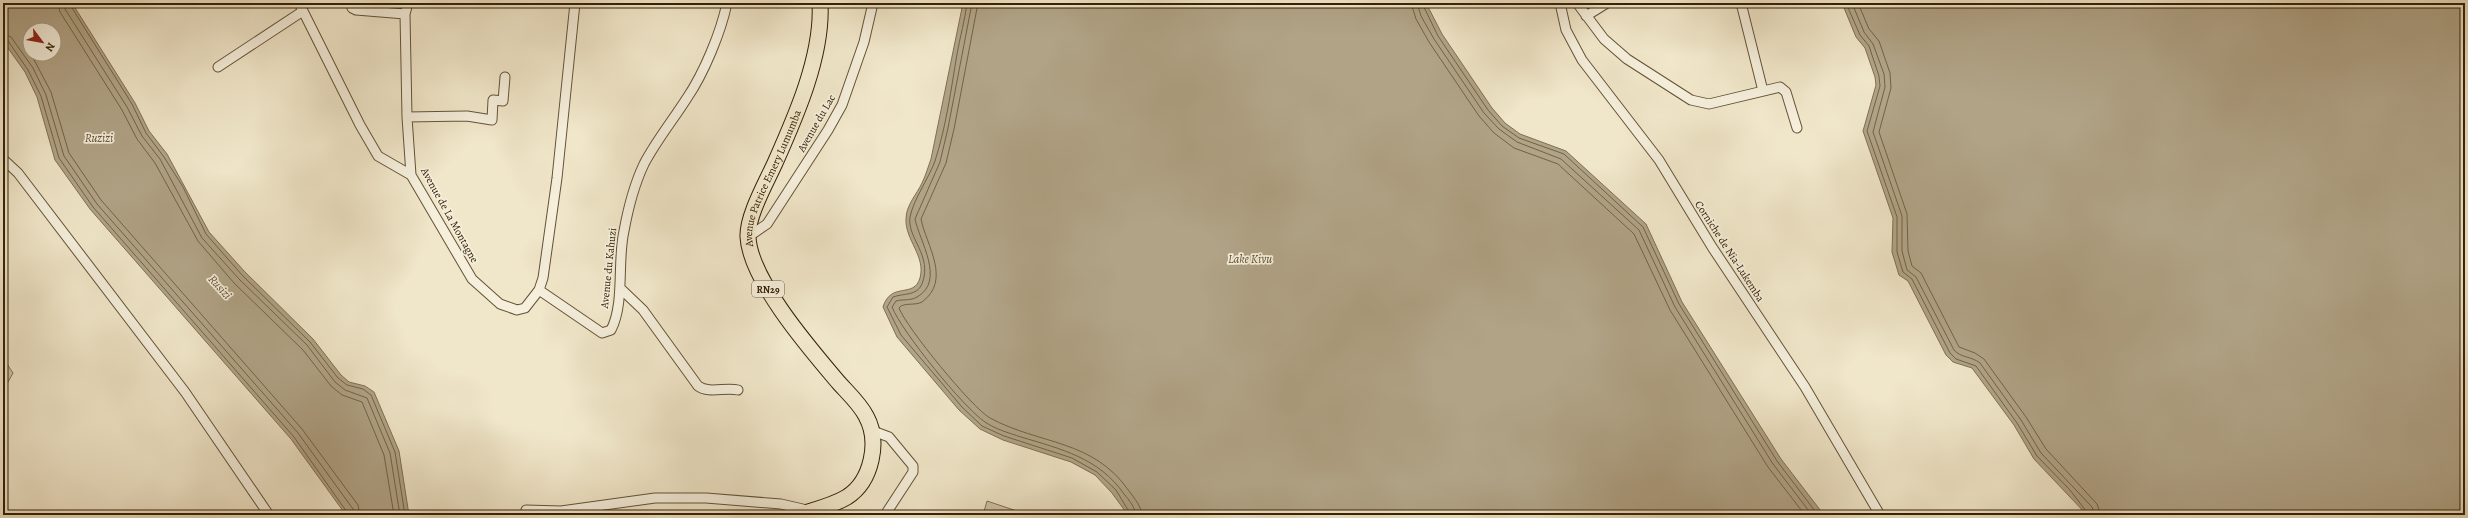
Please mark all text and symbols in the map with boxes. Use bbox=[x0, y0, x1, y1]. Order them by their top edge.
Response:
north arrow bbox=[22, 22, 62, 62]
text: N bbox=[42, 40, 59, 54]
street label: Avenue du Lac bbox=[793, 91, 839, 156]
street label: Avenue Patrice Emery Lumumba bbox=[741, 107, 805, 249]
water label: Ruzizi bbox=[85, 130, 113, 146]
street label: Avenue de La Montagne bbox=[417, 164, 482, 266]
street label: Corniche de Nia-Lukemba bbox=[1691, 198, 1768, 305]
street label: Avenue du Kahuzi bbox=[597, 227, 620, 310]
water label: Lake Kivu bbox=[1228, 251, 1272, 267]
water label: Rusizi bbox=[205, 271, 235, 303]
road number: RN29 bbox=[752, 281, 784, 297]

